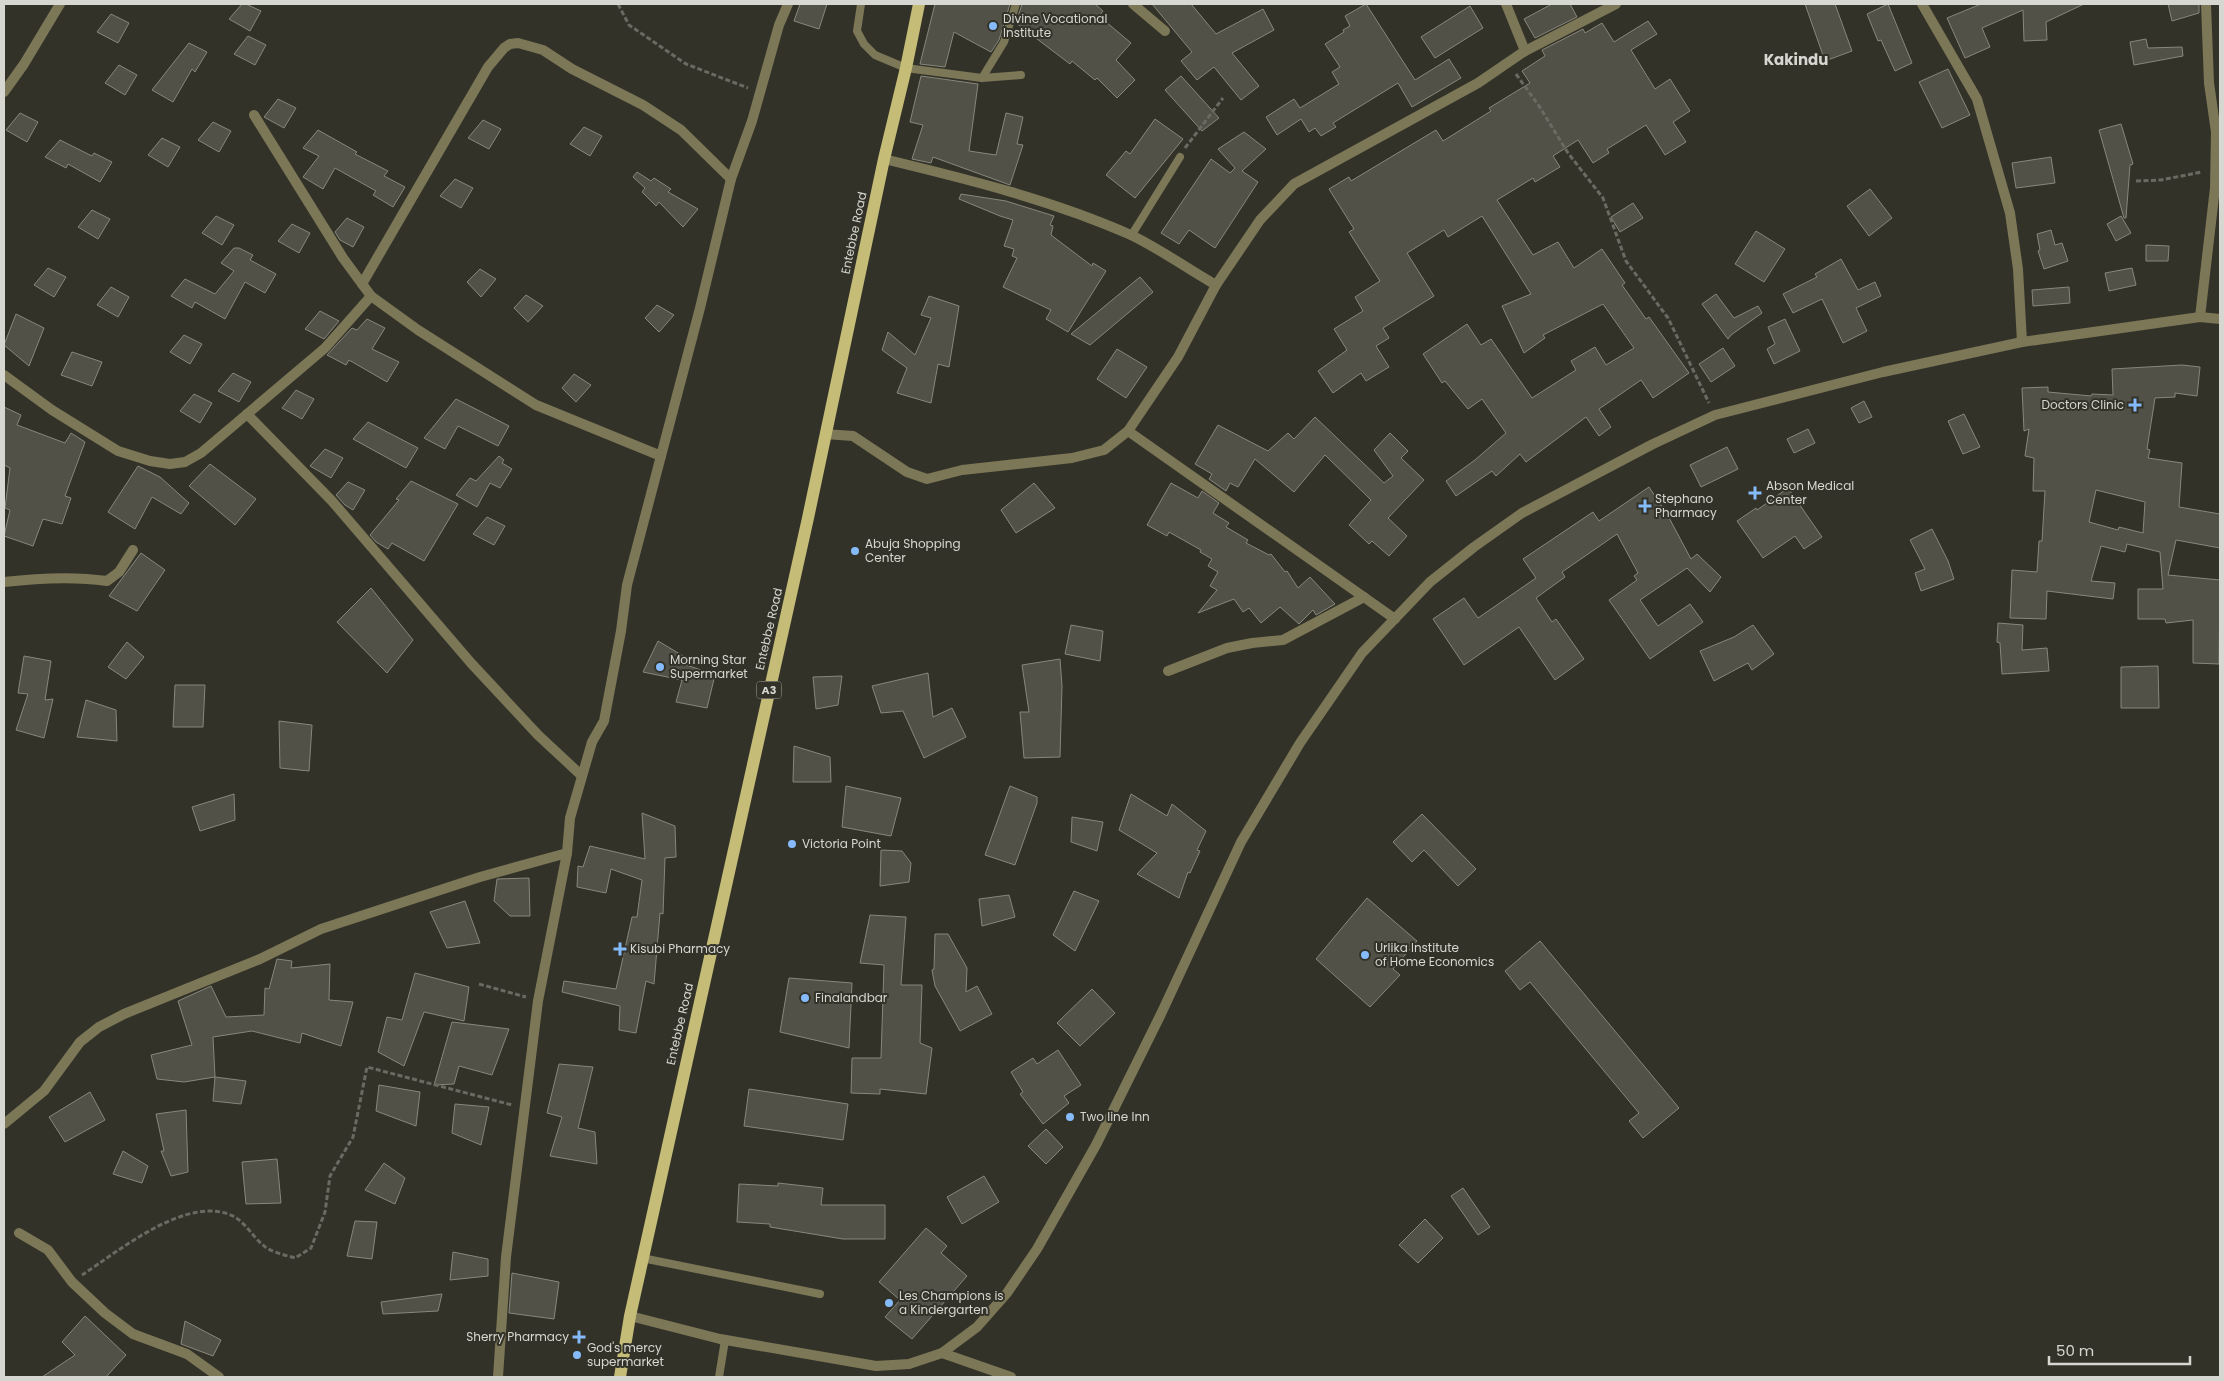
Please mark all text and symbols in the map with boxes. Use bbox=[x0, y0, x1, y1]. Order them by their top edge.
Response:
place label: Divine Vocational Institute bbox=[1003, 10, 1107, 41]
marker: Divine Vocational Institute bbox=[987, 20, 999, 32]
district label: Kakindu bbox=[1764, 49, 1828, 70]
street label: Entebbe Road bbox=[836, 190, 871, 276]
place label: Doctors Clinic bbox=[2041, 396, 2124, 413]
marker: Doctors Clinic bbox=[2128, 398, 2142, 412]
place label: Abson Medical Center bbox=[1766, 477, 1854, 508]
marker: Abson Medical Center bbox=[1748, 486, 1762, 500]
place label: Stephano Pharmacy bbox=[1655, 490, 1717, 521]
marker: Stephano Pharmacy bbox=[1639, 500, 1651, 512]
place label: Abuja Shopping Center bbox=[865, 535, 961, 566]
marker: Abuja Shopping Center bbox=[849, 545, 861, 557]
street label: Entebbe Road bbox=[751, 586, 786, 672]
place label: Morning Star Supermarket bbox=[670, 651, 748, 682]
marker: Morning Star Supermarket bbox=[654, 661, 666, 673]
road number: A3 bbox=[756, 682, 782, 698]
place label: Victoria Point bbox=[802, 835, 881, 852]
marker: Victoria Point bbox=[786, 838, 798, 850]
place label: Urlika Institute of Home Economics bbox=[1375, 939, 1494, 970]
place label: Kisubi Pharmacy bbox=[630, 940, 730, 957]
marker: Kisubi Pharmacy bbox=[614, 943, 626, 955]
marker: Urlika Institute of Home Economics bbox=[1359, 949, 1371, 961]
street label: Entebbe Road bbox=[662, 981, 697, 1067]
place label: Finalandbar bbox=[815, 989, 888, 1006]
marker: Finalandbar bbox=[799, 992, 811, 1004]
place label: Two line Inn bbox=[1080, 1108, 1150, 1125]
marker: Two line Inn bbox=[1064, 1111, 1076, 1123]
place label: Les Champions is a Kindergarten bbox=[899, 1287, 1004, 1318]
marker: Les Champions is a Kindergarten bbox=[883, 1297, 895, 1309]
place label: Sherry Pharmacy bbox=[466, 1328, 569, 1345]
marker: Sherry Pharmacy bbox=[573, 1331, 585, 1343]
scale bar bbox=[2049, 1334, 2190, 1366]
place label: God's mercy supermarket bbox=[587, 1339, 664, 1370]
text: 50 m bbox=[2056, 1340, 2094, 1361]
marker: God's mercy supermarket bbox=[571, 1349, 583, 1361]

